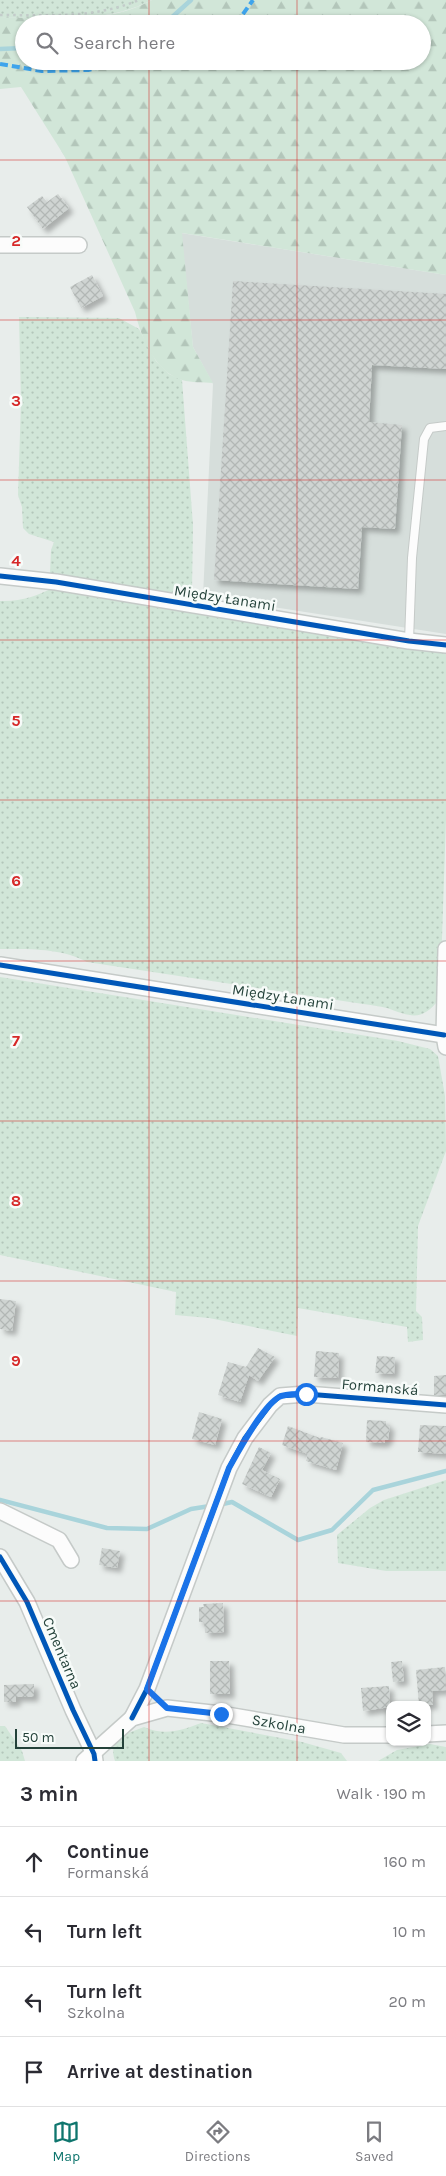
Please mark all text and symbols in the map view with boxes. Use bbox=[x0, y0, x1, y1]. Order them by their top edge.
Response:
search box bbox=[15, 15, 431, 70]
icon: search bbox=[33, 29, 61, 57]
text: Search here bbox=[73, 32, 175, 54]
text: 2 bbox=[11, 231, 21, 250]
text: 3 bbox=[11, 391, 21, 410]
text: 4 bbox=[11, 551, 21, 570]
street label: Między Łanami bbox=[173, 581, 277, 615]
text: 5 bbox=[11, 711, 21, 730]
text: 6 bbox=[11, 871, 21, 890]
street label: Między Łanami bbox=[231, 980, 335, 1014]
text: 7 bbox=[12, 1031, 20, 1050]
text: 8 bbox=[11, 1191, 21, 1210]
text: 9 bbox=[11, 1351, 21, 1370]
street label: Formanská bbox=[341, 1375, 419, 1399]
route start bbox=[295, 1383, 318, 1406]
street label: Cmentarna bbox=[39, 1614, 85, 1692]
map controls bbox=[386, 1701, 431, 1746]
button: layers bbox=[386, 1701, 431, 1746]
route end bbox=[210, 1703, 233, 1726]
street label: Szkolna bbox=[251, 1710, 307, 1738]
scale bar bbox=[15, 1726, 124, 1749]
text: 50 m bbox=[22, 1729, 55, 1746]
text: 3 min bbox=[20, 1782, 78, 1806]
text: Walk · 190 m bbox=[337, 1784, 426, 1803]
text: Continue bbox=[67, 1841, 149, 1863]
icon: ahead bbox=[20, 1848, 48, 1876]
text: 160 m bbox=[383, 1852, 426, 1871]
text: Formanská bbox=[67, 1863, 149, 1882]
icon: left bbox=[20, 1918, 48, 1946]
text: Turn left bbox=[67, 1921, 142, 1943]
text: 10 m bbox=[392, 1922, 426, 1941]
text: Turn left bbox=[67, 1981, 142, 2003]
icon: left bbox=[20, 1988, 48, 2016]
text: 20 m bbox=[388, 1992, 426, 2011]
text: Szkolna bbox=[67, 2003, 125, 2022]
icon: arrive bbox=[20, 2058, 48, 2086]
text: Arrive at destination bbox=[67, 2061, 253, 2083]
tab: Map bbox=[52, 2118, 80, 2165]
tab: Directions bbox=[185, 2118, 251, 2165]
tab: Saved bbox=[355, 2118, 394, 2165]

